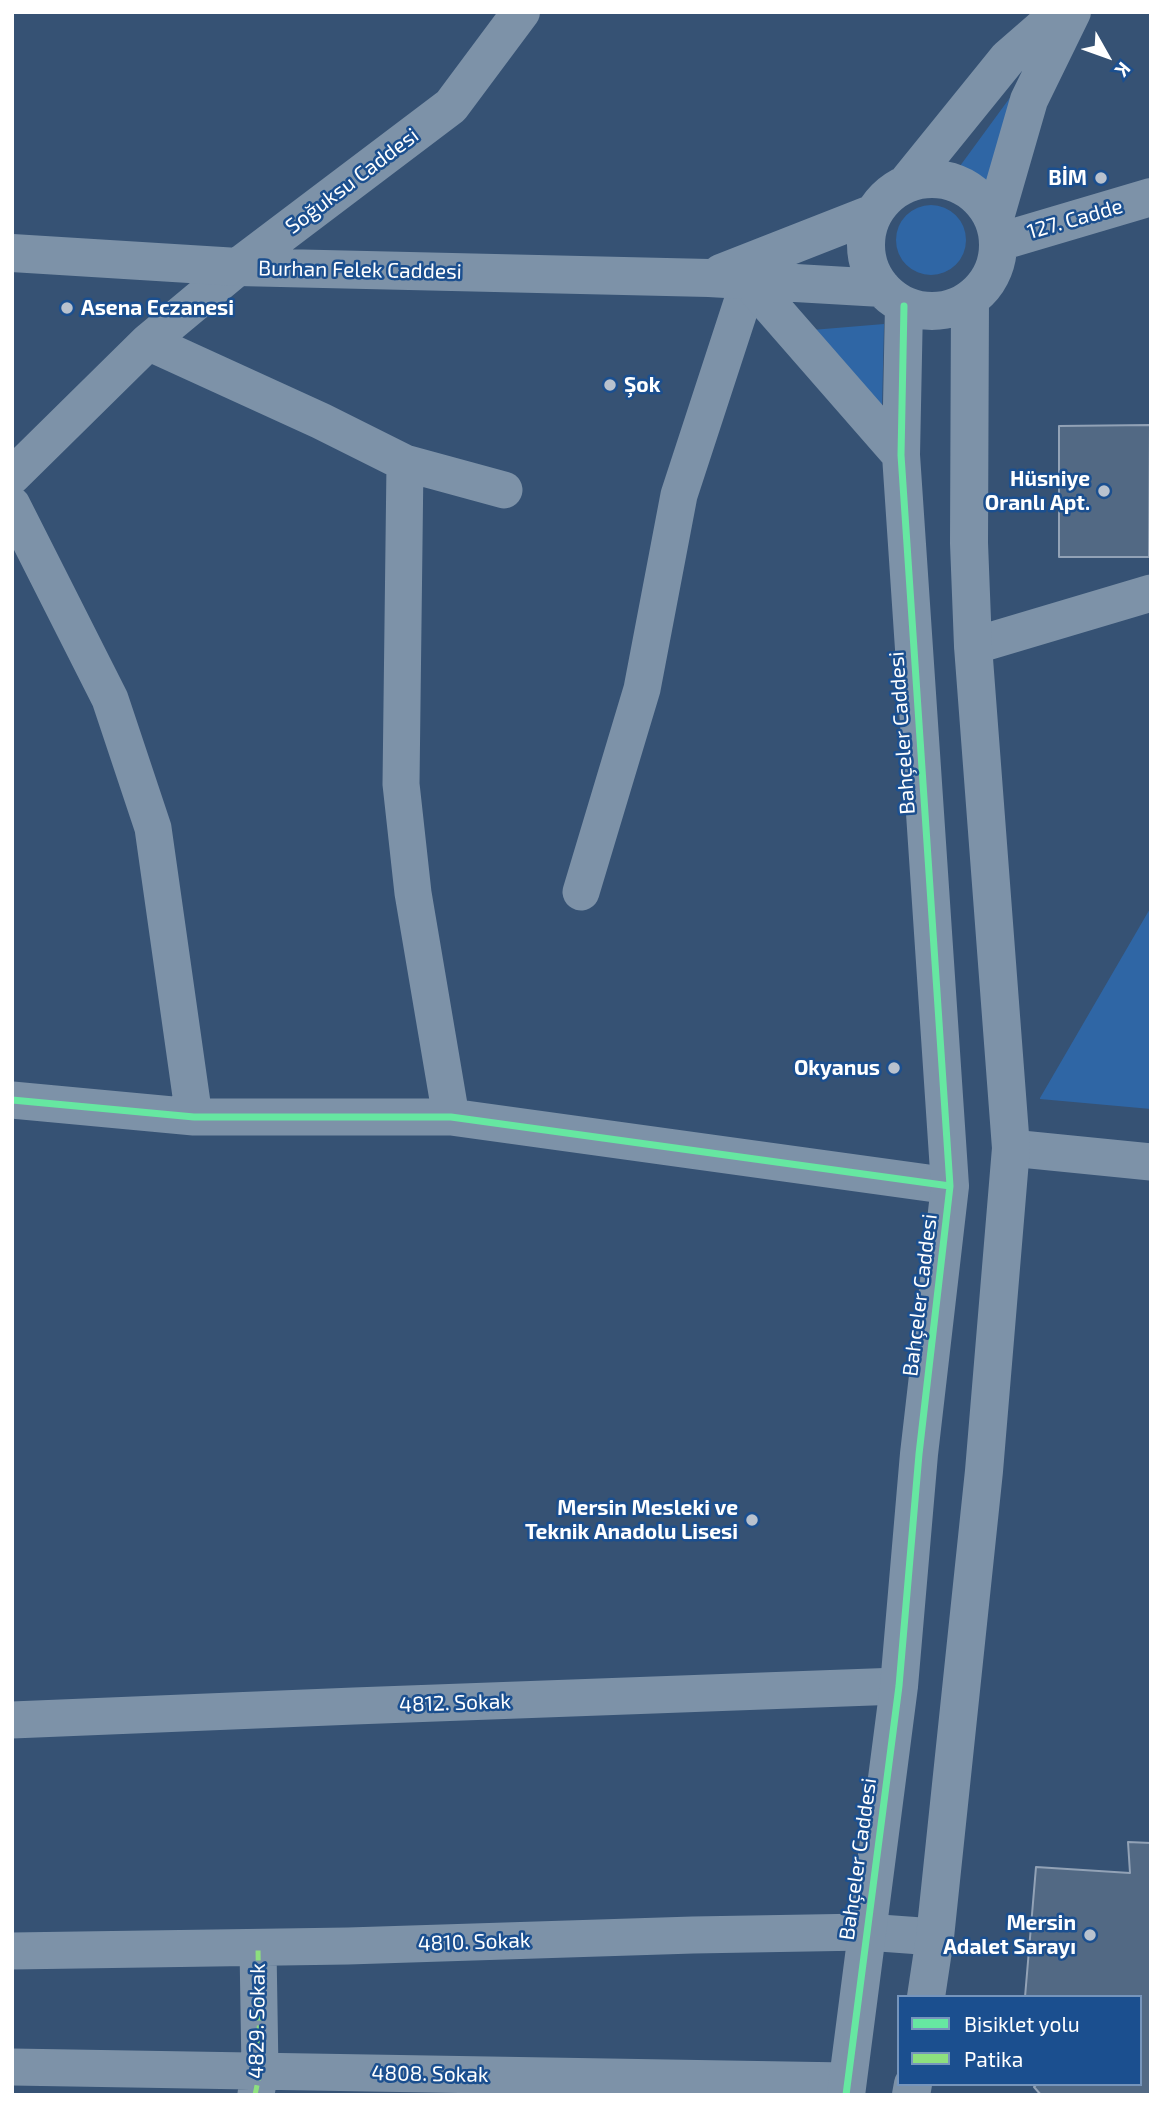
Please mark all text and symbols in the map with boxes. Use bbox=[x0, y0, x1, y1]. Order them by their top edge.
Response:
north arrow bbox=[1072, 21, 1142, 91]
text: K bbox=[1111, 58, 1136, 82]
street label: Soğuksu Caddesi bbox=[280, 123, 424, 239]
place label: BİM bbox=[1048, 165, 1087, 191]
marker: BİM bbox=[1093, 170, 1109, 186]
street label: 127. Cadde bbox=[1024, 193, 1126, 245]
street label: Burhan Felek Caddesi bbox=[258, 256, 462, 284]
place label: Asena Eczanesi bbox=[81, 295, 234, 321]
marker: Asena Eczanesi bbox=[59, 300, 75, 316]
place label: Şok bbox=[624, 372, 660, 398]
marker: Şok bbox=[602, 377, 618, 393]
place label: Hüsniye Oranlı Apt. bbox=[985, 466, 1090, 516]
marker: Hüsniye Oranlı Apt. bbox=[1096, 483, 1112, 499]
street label: Bahçeler Caddesi bbox=[884, 651, 920, 815]
place label: Okyanus bbox=[794, 1055, 880, 1081]
marker: Okyanus bbox=[886, 1060, 902, 1076]
street label: Bahçeler Caddesi bbox=[898, 1212, 942, 1378]
place label: Mersin Mesleki ve Teknik Anadolu Lisesi bbox=[525, 1495, 738, 1545]
marker: Mersin Mesleki ve Teknik Anadolu Lisesi bbox=[744, 1512, 760, 1528]
street label: 4812. Sokak bbox=[399, 1688, 511, 1718]
street label: Bahçeler Caddesi bbox=[834, 1776, 882, 1942]
place label: Mersin Adalet Sarayı bbox=[943, 1910, 1076, 1960]
street label: 4810. Sokak bbox=[417, 1927, 531, 1957]
marker: Mersin Adalet Sarayı bbox=[1082, 1927, 1098, 1943]
street label: 4829. Sokak bbox=[243, 1963, 271, 2079]
legend bbox=[897, 1995, 1142, 2086]
text: Bisiklet yolu bbox=[964, 2011, 1080, 2036]
text: Patika bbox=[964, 2046, 1023, 2071]
street label: 4808. Sokak bbox=[371, 2060, 489, 2088]

